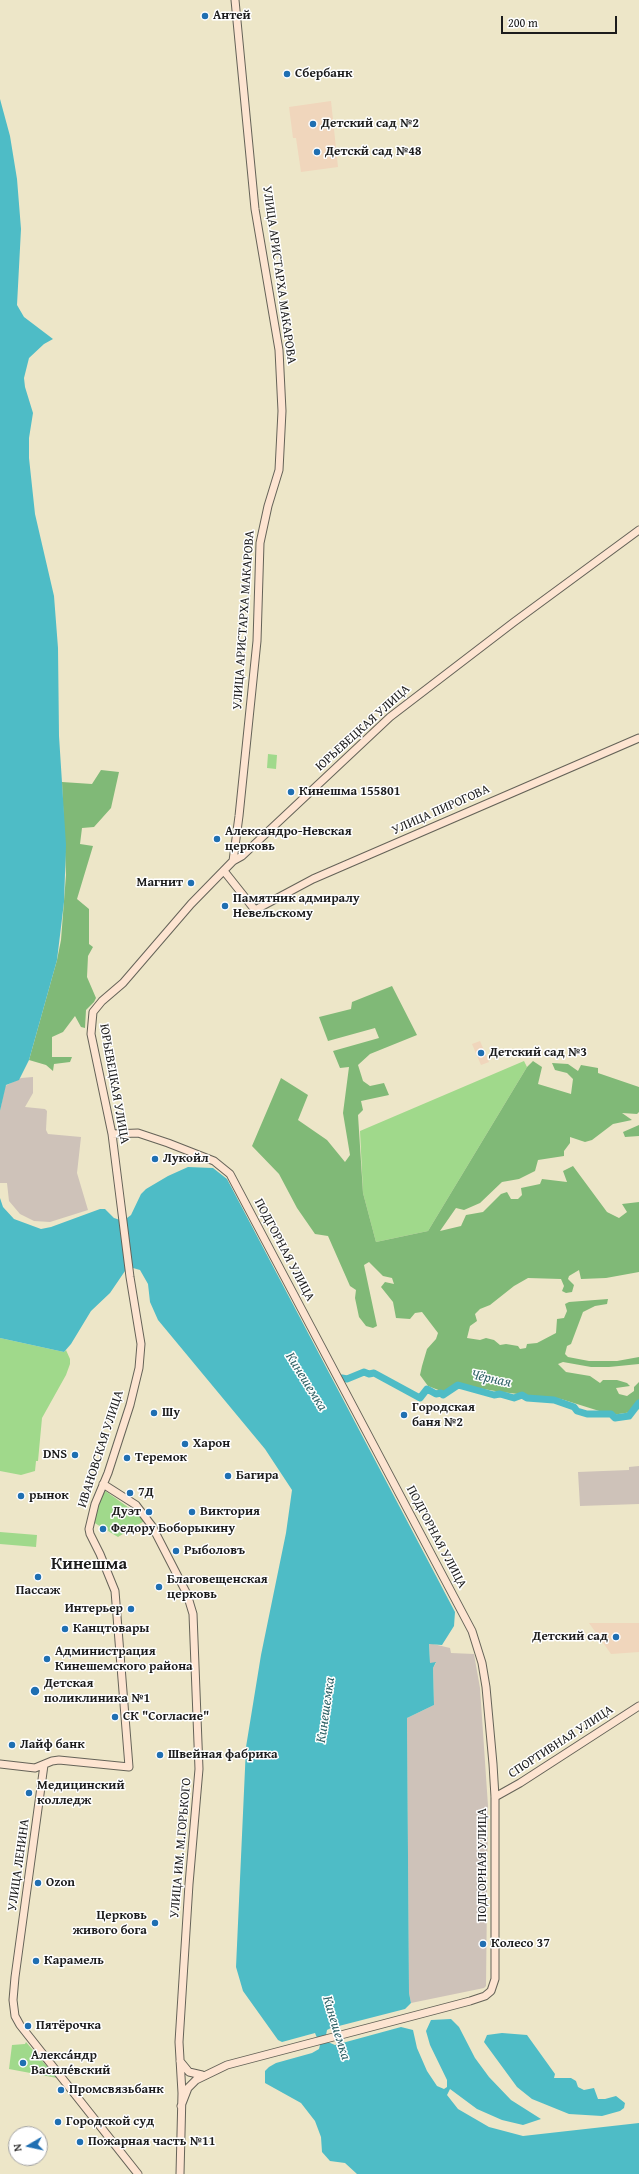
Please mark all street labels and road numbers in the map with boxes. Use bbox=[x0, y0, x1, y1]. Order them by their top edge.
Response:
street label: УЛИЦА АРИСТАРХА МАКАРОВА bbox=[259, 185, 299, 365]
street label: УЛИЦА АРИСТАРХА МАКАРОВА bbox=[230, 530, 258, 710]
street label: ЮРЬЕВЕЦКАЯ УЛИЦА bbox=[313, 681, 413, 775]
street label: УЛИЦА ПИРОГОВА bbox=[390, 781, 492, 839]
street label: ЮРЬЕВЕЦКАЯ УЛИЦА bbox=[96, 1023, 132, 1145]
street label: ПОДГОРНАЯ УЛИЦА bbox=[250, 1196, 318, 1304]
street label: ИВАНОВСКАЯ УЛИЦА bbox=[75, 1388, 127, 1510]
street label: ПОДГОРНАЯ УЛИЦА bbox=[402, 1483, 470, 1591]
street label: СПОРТИВНАЯ УЛИЦА bbox=[506, 1702, 616, 1782]
street label: УЛИЦА ИМ. М.ГОРЬКОГО bbox=[167, 1777, 195, 1919]
street label: ПОДГОРНАЯ УЛИЦА bbox=[475, 1808, 491, 1922]
street label: УЛИЦА ЛЕНИНА bbox=[5, 1818, 33, 1912]

